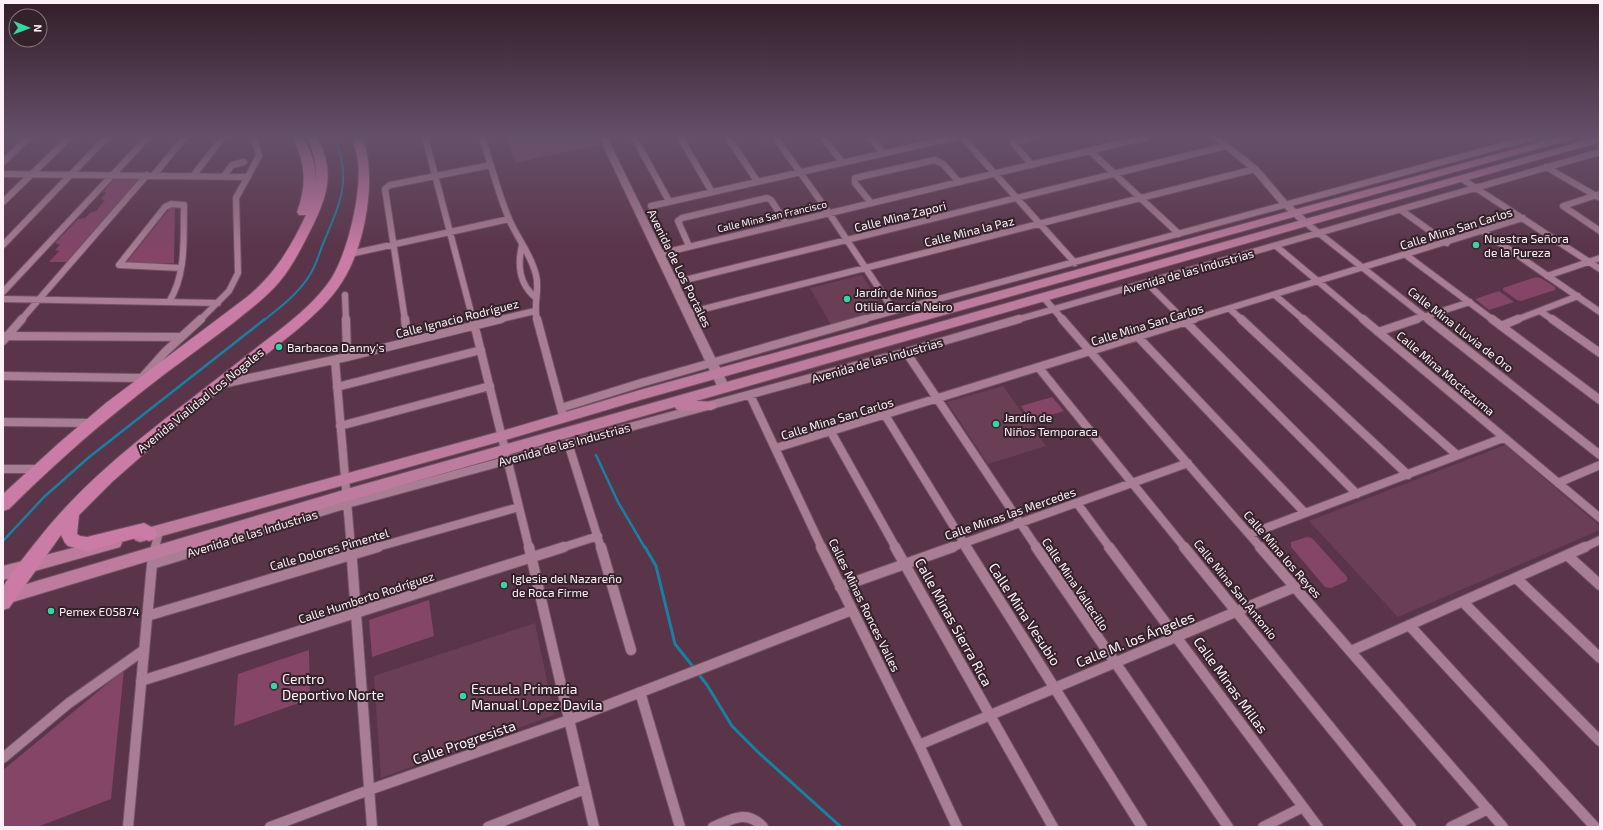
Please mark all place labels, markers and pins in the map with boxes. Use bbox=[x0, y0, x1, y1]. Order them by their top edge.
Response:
place label: Nuestra Señora de la Pureza bbox=[1484, 231, 1569, 259]
marker: Nuestra Señora de la Pureza bbox=[1471, 240, 1481, 250]
place label: Jardín de Niños Otilia García Neiro bbox=[855, 285, 953, 313]
marker: Jardín de Niños Otilia García Neiro bbox=[842, 294, 852, 304]
place label: Barbacoa Danny's bbox=[287, 340, 385, 354]
marker: Barbacoa Danny's bbox=[274, 342, 284, 352]
place label: Jardín de Niños Temporaca bbox=[1004, 410, 1098, 438]
marker: Jardín de Niños Temporaca bbox=[991, 419, 1001, 429]
place label: Iglesia del Nazareño de Roca Firme bbox=[512, 571, 622, 599]
marker: Iglesia del Nazareño de Roca Firme bbox=[499, 580, 509, 590]
place label: Pemex E05874 bbox=[59, 604, 140, 618]
marker: Pemex E05874 bbox=[46, 606, 56, 616]
place label: Centro Deportivo Norte bbox=[282, 670, 384, 703]
place label: Escuela Primaria Manual Lopez Davila bbox=[471, 680, 602, 713]
marker: Centro Deportivo Norte bbox=[269, 681, 279, 691]
marker: Escuela Primaria Manual Lopez Davila bbox=[458, 691, 468, 701]

